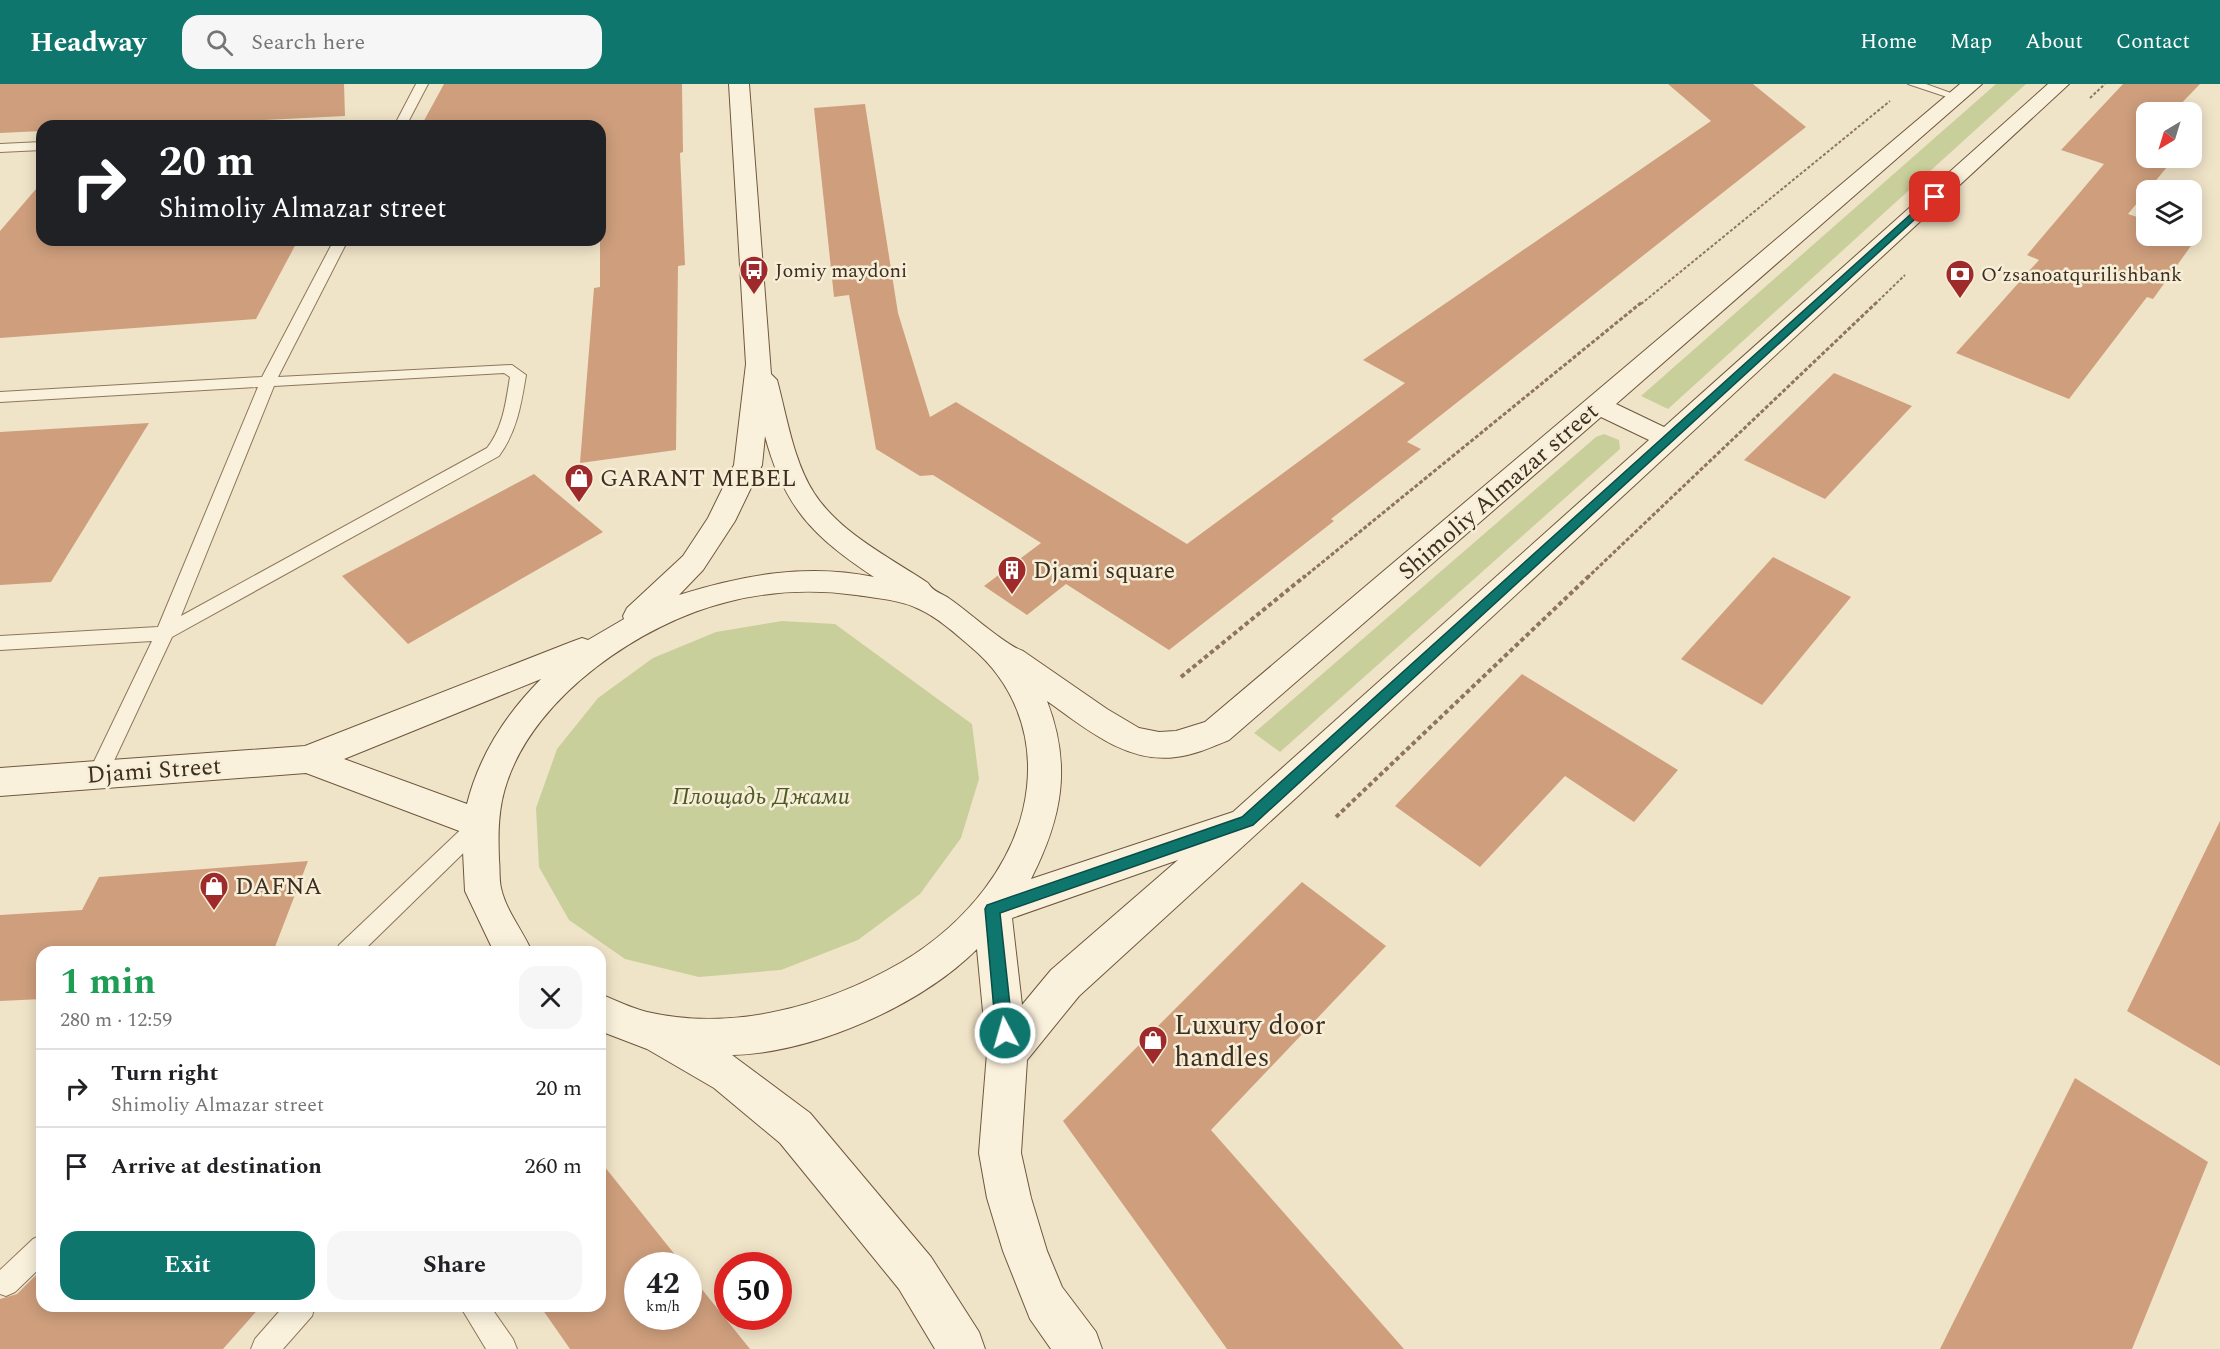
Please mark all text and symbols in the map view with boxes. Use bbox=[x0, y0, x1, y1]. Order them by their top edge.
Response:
search box bbox=[182, 15, 602, 69]
text: Headway bbox=[30, 21, 146, 64]
icon: search bbox=[203, 26, 236, 59]
text: Search here bbox=[251, 26, 365, 59]
text: Home bbox=[1860, 26, 1917, 58]
text: Map bbox=[1950, 26, 1992, 58]
text: About bbox=[2025, 26, 2083, 58]
text: Contact bbox=[2116, 26, 2190, 58]
north arrow bbox=[2136, 102, 2202, 168]
map controls bbox=[2136, 102, 2202, 246]
text: 20 m bbox=[159, 131, 254, 194]
icon: right bbox=[60, 144, 138, 222]
pin bbox=[1909, 171, 1960, 222]
icon: arrive bbox=[1918, 180, 1951, 213]
button: layers bbox=[2136, 180, 2202, 246]
text: Shimoliy Almazar street bbox=[159, 188, 447, 230]
bus stop icon: Jomiy maydoni bbox=[738, 254, 770, 296]
place label: Jomiy maydoni bbox=[775, 256, 907, 286]
bank icon: Oʻzsanoatqurilishbank bbox=[1944, 258, 1976, 300]
place label: Oʻzsanoatqurilishbank bbox=[1981, 260, 2182, 290]
street label: Shimoliy Almazar street bbox=[1390, 394, 1607, 589]
place label: GARANT MEBEL bbox=[600, 461, 796, 497]
shop icon: GARANT MEBEL bbox=[563, 462, 595, 504]
place label: Djami square bbox=[1033, 553, 1175, 589]
building icon: Djami square bbox=[996, 554, 1028, 596]
street label: Djami Street bbox=[86, 748, 223, 794]
park label: Площадь Джами bbox=[672, 779, 851, 815]
place label: DAFNA bbox=[235, 869, 322, 905]
shop icon: DAFNA bbox=[198, 870, 230, 912]
text: 1 min bbox=[60, 955, 156, 1010]
button: close bbox=[519, 966, 582, 1029]
position arrow bbox=[973, 1001, 1037, 1065]
place label: Luxury door handles bbox=[1174, 1004, 1326, 1079]
text: 280 m · 12:59 bbox=[60, 1005, 172, 1035]
shop icon: Luxury door handles bbox=[1137, 1024, 1169, 1066]
text: Turn right bbox=[111, 1057, 218, 1090]
icon: right bbox=[60, 1072, 93, 1105]
text: 20 m bbox=[536, 1072, 582, 1105]
text: Shimoliy Almazar street bbox=[111, 1090, 324, 1120]
icon: arrive bbox=[60, 1150, 93, 1183]
text: Arrive at destination bbox=[111, 1150, 322, 1183]
text: 260 m bbox=[525, 1150, 582, 1183]
button: Exit bbox=[60, 1231, 315, 1300]
button: Share bbox=[327, 1231, 582, 1300]
speed limit sign: 50 bbox=[714, 1252, 792, 1330]
text: 42 bbox=[646, 1261, 680, 1307]
text: km/h bbox=[646, 1295, 680, 1318]

